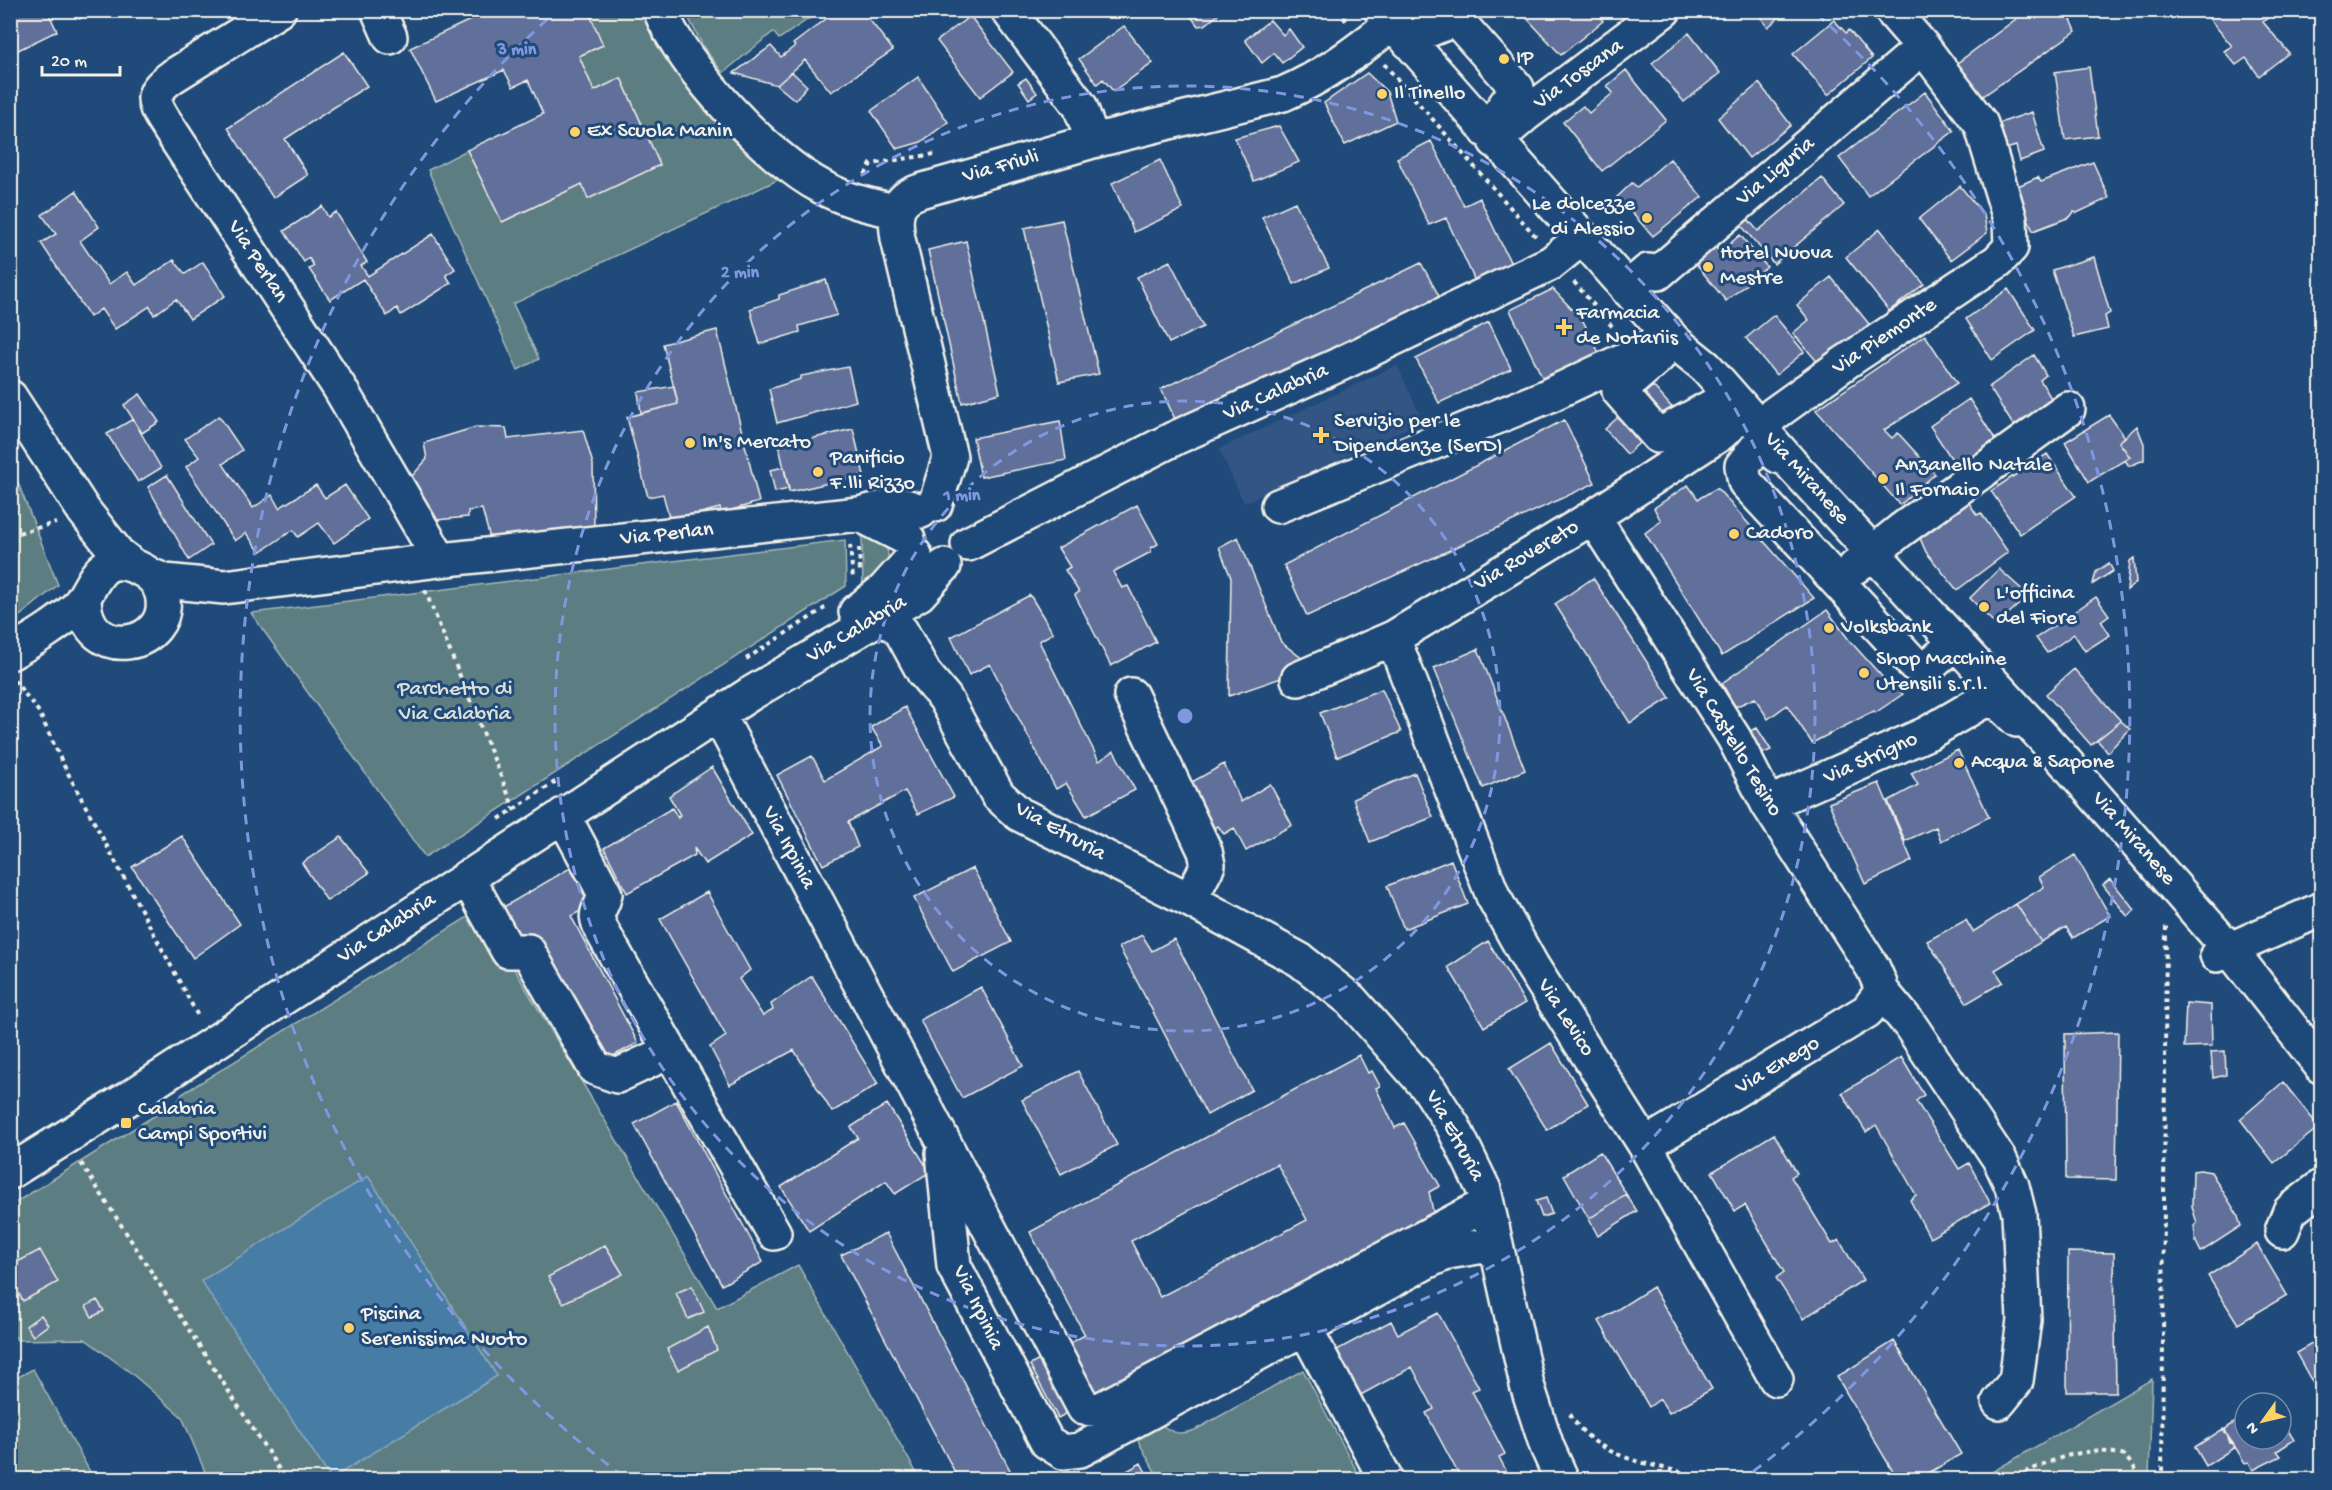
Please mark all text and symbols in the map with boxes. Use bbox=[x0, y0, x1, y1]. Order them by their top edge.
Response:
street label: Via Toscana bbox=[1528, 33, 1630, 117]
scale bar bbox=[42, 39, 120, 77]
text: 3 min bbox=[497, 40, 537, 61]
place label: IP bbox=[1516, 46, 1534, 72]
text: 20 m bbox=[51, 52, 87, 73]
marker: IP bbox=[1497, 52, 1511, 66]
place label: Il Tinello bbox=[1394, 81, 1466, 107]
marker: Il Tinello bbox=[1375, 87, 1389, 101]
place label: Ex Scuola Manin bbox=[587, 119, 733, 145]
marker: Ex Scuola Manin bbox=[568, 125, 582, 139]
street label: Via Liguria bbox=[1731, 131, 1821, 213]
street label: Via Friuli bbox=[959, 144, 1042, 191]
place label: Le dolcezze di Alessio bbox=[1532, 192, 1636, 243]
marker: Le dolcezze di Alessio bbox=[1640, 211, 1654, 225]
street label: Via Perlan bbox=[220, 215, 294, 309]
place label: Hotel Nuova Mestre bbox=[1720, 241, 1833, 292]
marker: Hotel Nuova Mestre bbox=[1701, 260, 1715, 274]
text: 2 min bbox=[721, 263, 760, 284]
street label: Via Piemonte bbox=[1827, 292, 1943, 382]
place label: Farmacia de Notariis bbox=[1575, 301, 1679, 352]
marker: Farmacia de Notariis bbox=[1557, 320, 1571, 334]
street label: Via Calabria bbox=[1219, 358, 1333, 428]
place label: Servizio per le Dipendenze (SerD) bbox=[1332, 409, 1503, 460]
marker: Servizio per le Dipendenze (SerD) bbox=[1312, 426, 1330, 444]
street label: Via Miranese bbox=[1757, 427, 1855, 531]
place label: In's Mercato bbox=[702, 430, 811, 456]
marker: In's Mercato bbox=[683, 436, 697, 450]
place label: Panificio F.lli Rizzo bbox=[829, 446, 915, 497]
place label: Anzanello Natale Il Fornaio bbox=[1895, 453, 2053, 504]
marker: Panificio F.lli Rizzo bbox=[811, 465, 825, 479]
marker: Anzanello Natale Il Fornaio bbox=[1876, 472, 1890, 486]
text: 1 min bbox=[943, 486, 981, 507]
street label: Via Rovereto bbox=[1469, 514, 1584, 598]
street label: Via Perlan bbox=[618, 517, 715, 553]
place label: Cadoro bbox=[1746, 521, 1814, 547]
marker: Cadoro bbox=[1727, 527, 1741, 541]
place label: L'officina del Fiore bbox=[1996, 581, 2078, 632]
street label: Via Calabria bbox=[801, 590, 912, 671]
marker: L'officina del Fiore bbox=[1977, 600, 1991, 614]
place label: Volksbank bbox=[1840, 615, 1934, 641]
marker: Volksbank bbox=[1822, 621, 1836, 635]
place label: Shop Macchine Utensili s.r.l. bbox=[1876, 647, 2007, 698]
street label: Via Castello Tesino bbox=[1678, 663, 1787, 822]
marker: Shop Macchine Utensili s.r.l. bbox=[1857, 666, 1871, 680]
park label: Parchetto di Via Calabria bbox=[396, 677, 513, 728]
centre of rings bbox=[1175, 706, 1195, 726]
street label: Via Strigno bbox=[1819, 727, 1922, 792]
place label: Acqua & Sapone bbox=[1971, 750, 2115, 776]
marker: Acqua & Sapone bbox=[1952, 756, 1966, 770]
street label: Via Miranese bbox=[2085, 786, 2181, 892]
street label: Via Etruria bbox=[1009, 796, 1111, 868]
street label: Via Irpinia bbox=[755, 801, 821, 895]
street label: Via Calabria bbox=[332, 887, 442, 971]
street label: Via Levico bbox=[1530, 974, 1600, 1062]
street label: Via Enego bbox=[1730, 1031, 1825, 1102]
street label: Via Etruria bbox=[1418, 1085, 1490, 1187]
place label: Calabria Campi Sportivi bbox=[138, 1097, 267, 1148]
marker: Calabria Campi Sportivi bbox=[119, 1116, 133, 1130]
street label: Via Irpinia bbox=[945, 1261, 1009, 1355]
place label: Piscina Serenissima Nuoto bbox=[360, 1302, 527, 1353]
marker: Piscina Serenissima Nuoto bbox=[342, 1321, 356, 1335]
north arrow bbox=[2233, 1391, 2293, 1451]
text: N bbox=[2242, 1417, 2264, 1437]

